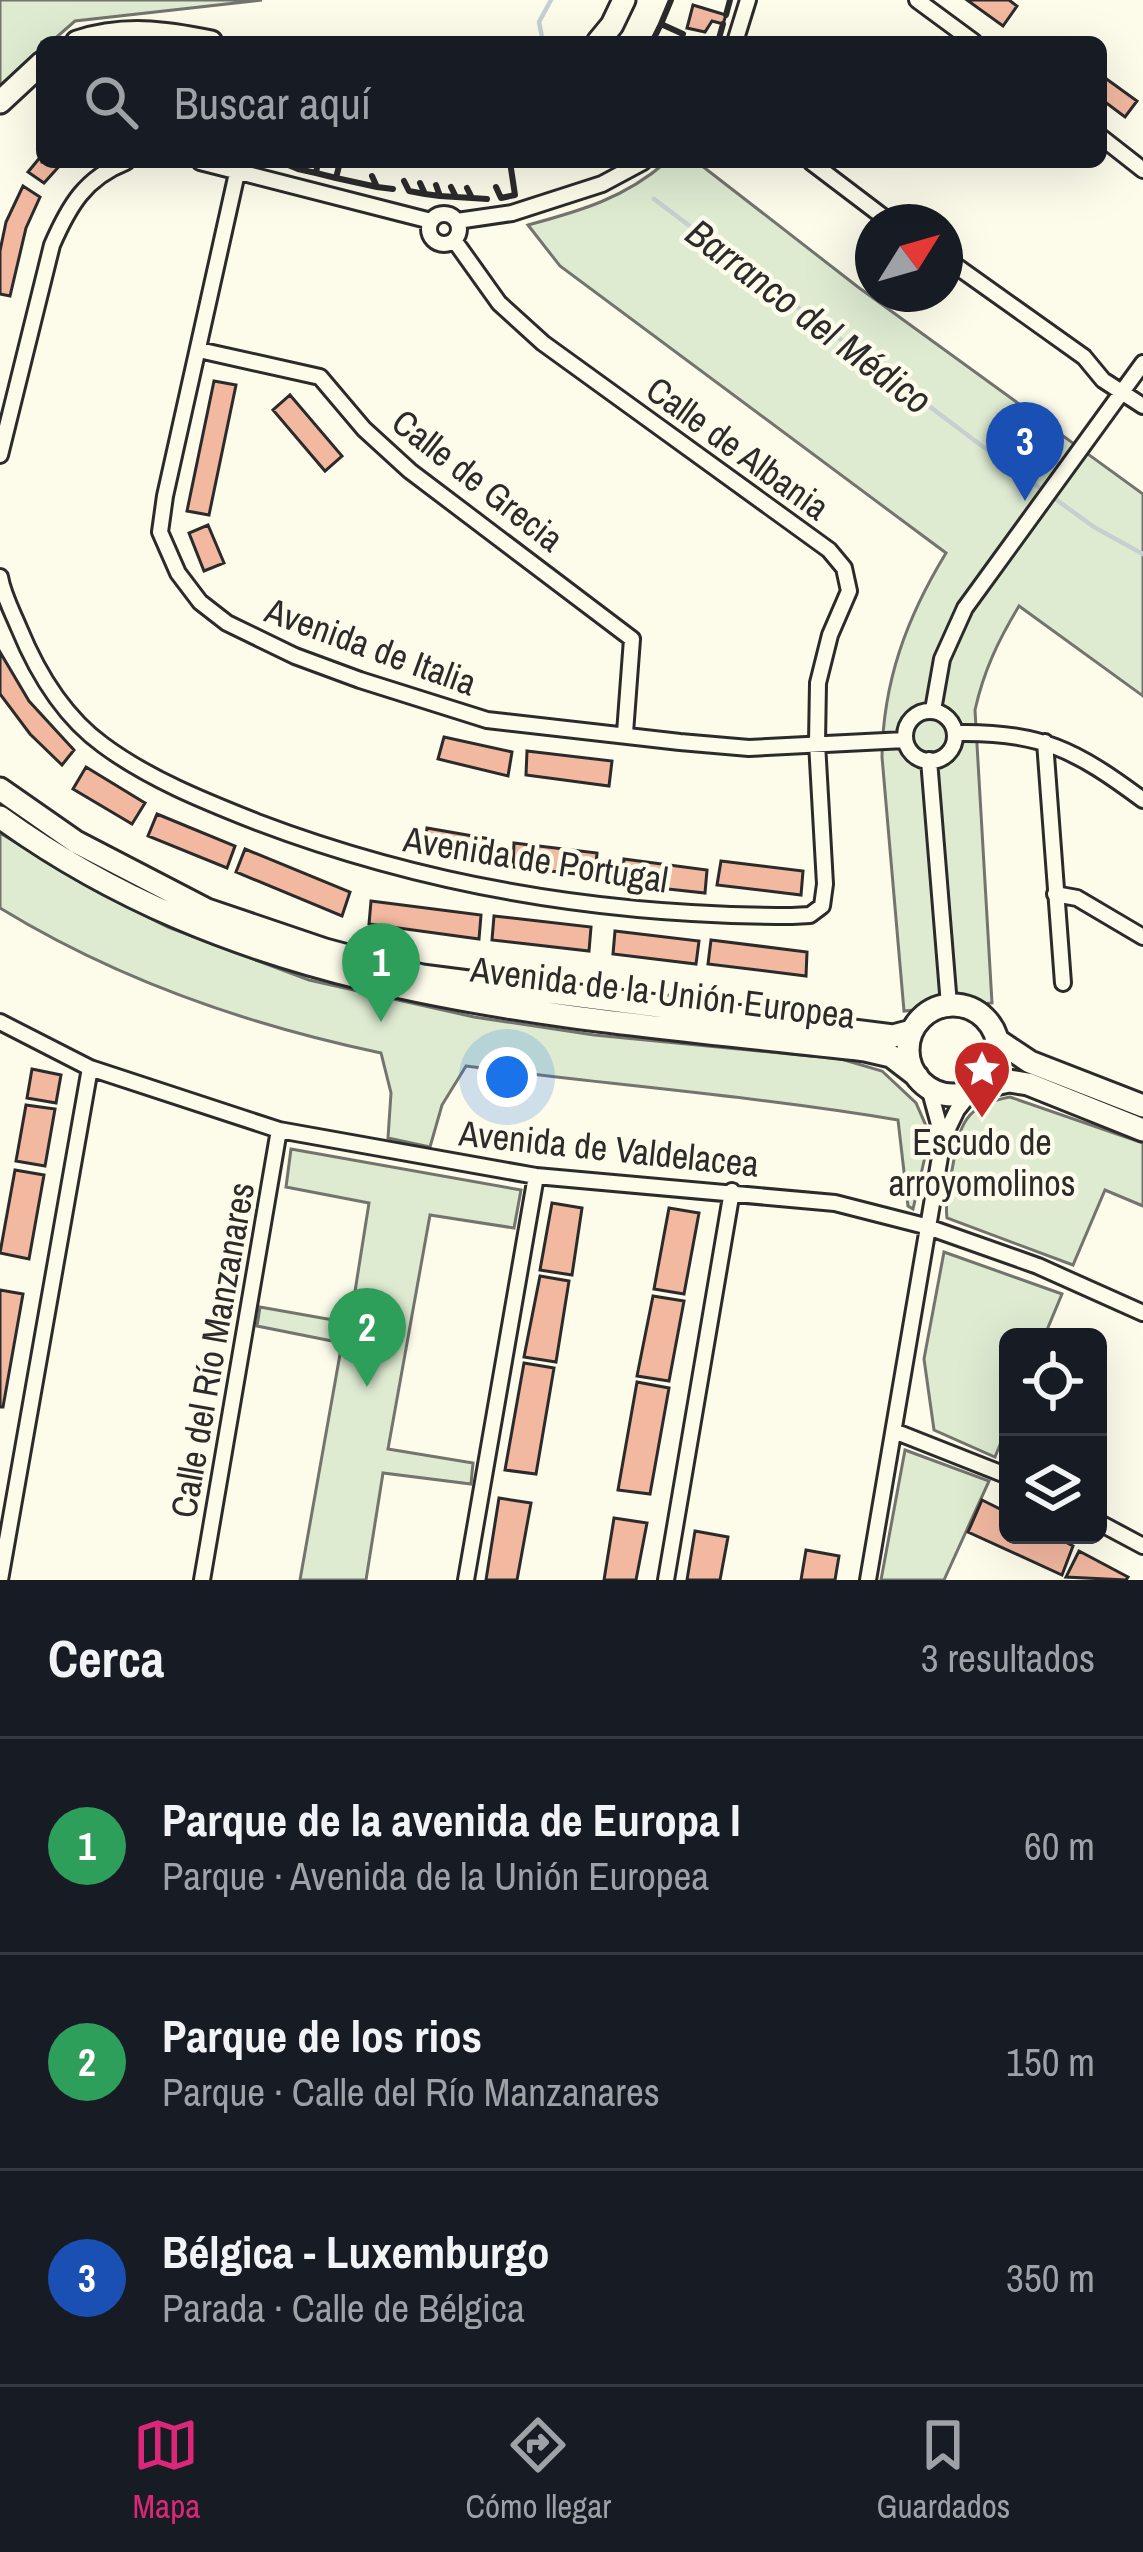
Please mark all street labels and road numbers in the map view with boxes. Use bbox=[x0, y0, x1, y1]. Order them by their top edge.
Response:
street label: Calle de Albania bbox=[637, 365, 839, 531]
street label: Calle de Grecia bbox=[382, 398, 574, 562]
street label: Avenida de Italia bbox=[258, 585, 483, 706]
street label: Avenida de Portugal bbox=[399, 814, 672, 904]
street label: Avenida de la Unión Europea bbox=[467, 944, 858, 1039]
street label: Avenida de Valdelacea bbox=[456, 1108, 761, 1188]
street label: Calle del Río Manzanares bbox=[159, 1179, 265, 1521]

